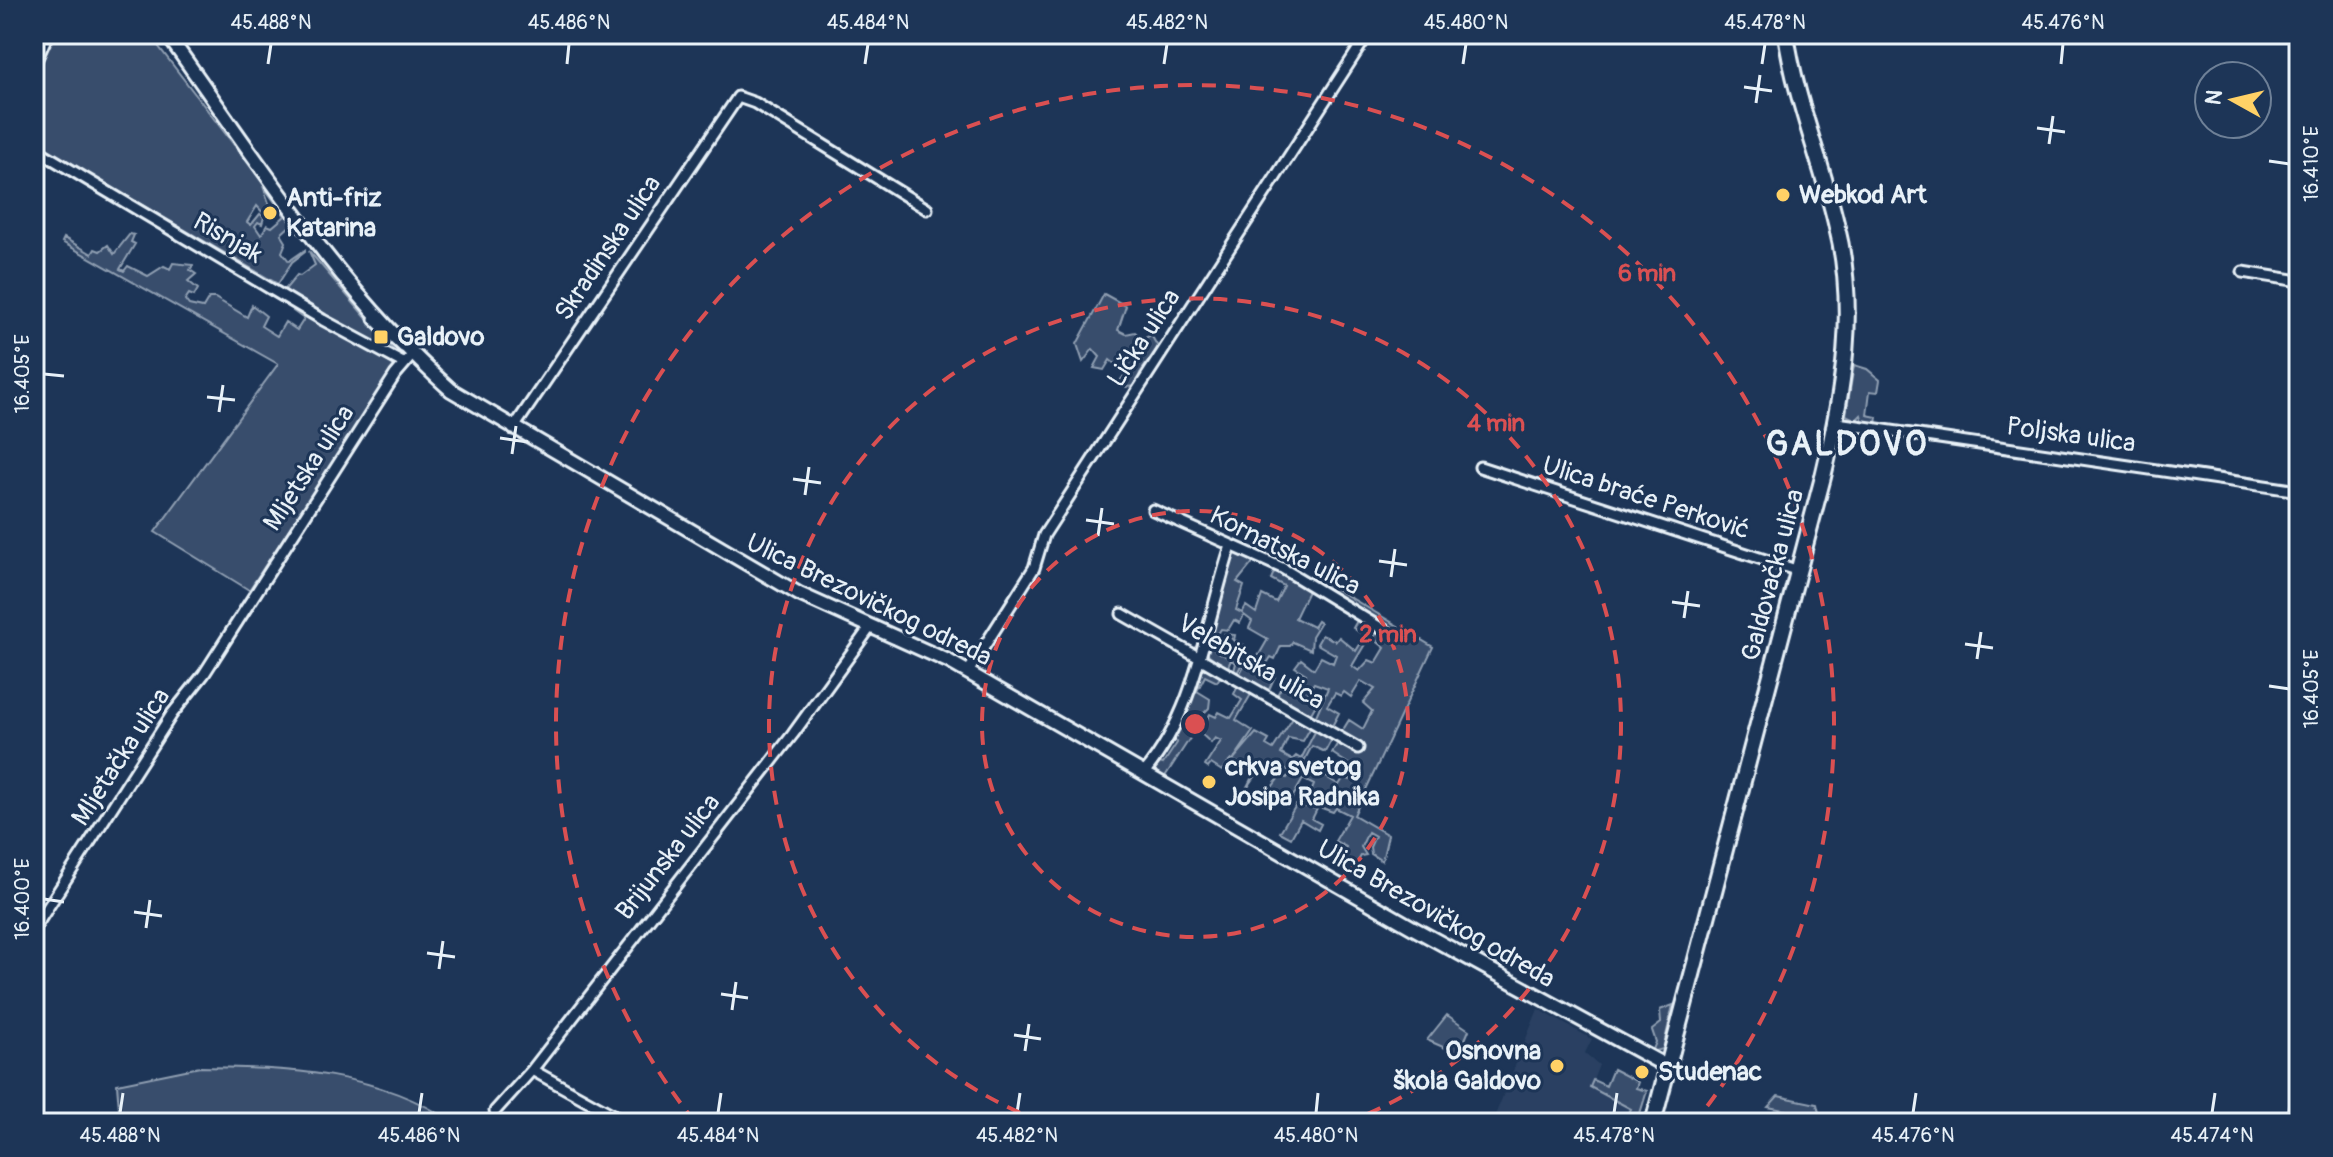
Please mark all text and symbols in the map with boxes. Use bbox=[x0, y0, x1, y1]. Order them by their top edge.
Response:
text: 45.488°N bbox=[231, 10, 311, 35]
text: 45.486°N bbox=[528, 10, 610, 35]
text: 45.484°N bbox=[827, 10, 909, 35]
text: 45.482°N bbox=[1126, 10, 1208, 35]
text: 45.480°N bbox=[1424, 10, 1508, 35]
text: 45.478°N bbox=[1724, 10, 1806, 35]
text: 45.476°N bbox=[2022, 10, 2104, 35]
north arrow bbox=[2193, 60, 2273, 140]
text: N bbox=[2199, 88, 2229, 107]
text: 16.410°E bbox=[2299, 126, 2324, 202]
street label: Skradinska ulica bbox=[548, 169, 668, 327]
place label: Webkod Art bbox=[1799, 179, 1927, 211]
place label: Anti-friz Katarina bbox=[286, 182, 382, 244]
marker: Webkod Art bbox=[1774, 186, 1792, 204]
marker: Anti-friz Katarina bbox=[261, 204, 279, 222]
street label: Risnjak bbox=[188, 205, 269, 271]
text: 6 min bbox=[1618, 259, 1676, 288]
street label: Lička ulica bbox=[1100, 283, 1188, 393]
place label: Galdovo bbox=[397, 321, 484, 353]
marker: Galdovo bbox=[372, 328, 390, 346]
text: 16.405°E bbox=[10, 334, 35, 414]
street label: Mljetska ulica bbox=[256, 399, 362, 537]
text: 4 min bbox=[1467, 409, 1525, 438]
street label: Poljska ulica bbox=[2004, 410, 2138, 460]
district label: GALDOVO bbox=[1766, 423, 1928, 466]
street label: Ulica braće Perković bbox=[1538, 449, 1754, 547]
street label: Galdovačka ulica bbox=[1735, 486, 1811, 664]
street label: Kornatska ulica bbox=[1204, 499, 1366, 603]
street label: Ulica Brezovičkog odreda bbox=[741, 527, 997, 673]
street label: Velebitska ulica bbox=[1172, 607, 1330, 717]
text: 2 min bbox=[1359, 620, 1417, 649]
text: 16.405°E bbox=[2299, 649, 2324, 729]
street label: Mljetačka ulica bbox=[65, 682, 177, 832]
centre of rings bbox=[1181, 710, 1209, 738]
place label: crkva svetog Josipa Radnika bbox=[1224, 751, 1380, 813]
marker: crkva svetog Josipa Radnika bbox=[1200, 773, 1218, 791]
street label: Brijunska ulica bbox=[609, 788, 727, 926]
street label: Ulica Brezovičkog odreda bbox=[1311, 833, 1561, 995]
text: 16.400°E bbox=[10, 858, 35, 940]
place label: Osnovna škola Galdovo bbox=[1393, 1035, 1541, 1097]
place label: Studenac bbox=[1658, 1056, 1762, 1088]
marker: Osnovna škola Galdovo bbox=[1548, 1057, 1566, 1075]
marker: Studenac bbox=[1633, 1063, 1651, 1081]
text: 45.488°N bbox=[80, 1123, 160, 1148]
text: 45.486°N bbox=[378, 1123, 460, 1148]
text: 45.484°N bbox=[677, 1123, 759, 1148]
text: 45.482°N bbox=[976, 1123, 1058, 1148]
text: 45.480°N bbox=[1274, 1123, 1358, 1148]
text: 45.478°N bbox=[1573, 1123, 1655, 1148]
text: 45.476°N bbox=[1872, 1123, 1954, 1148]
text: 45.474°N bbox=[2171, 1123, 2253, 1148]

